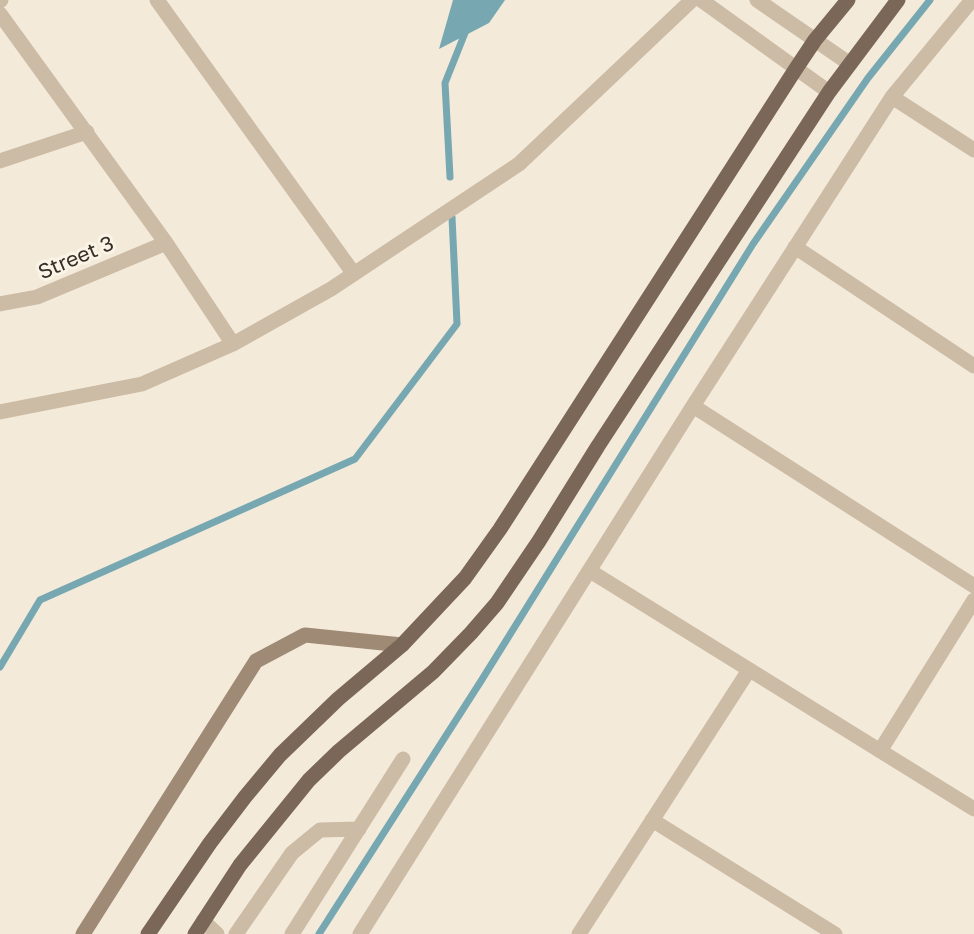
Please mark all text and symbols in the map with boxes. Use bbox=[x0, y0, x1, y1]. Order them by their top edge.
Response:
street label: Street 3 bbox=[34, 231, 118, 285]

